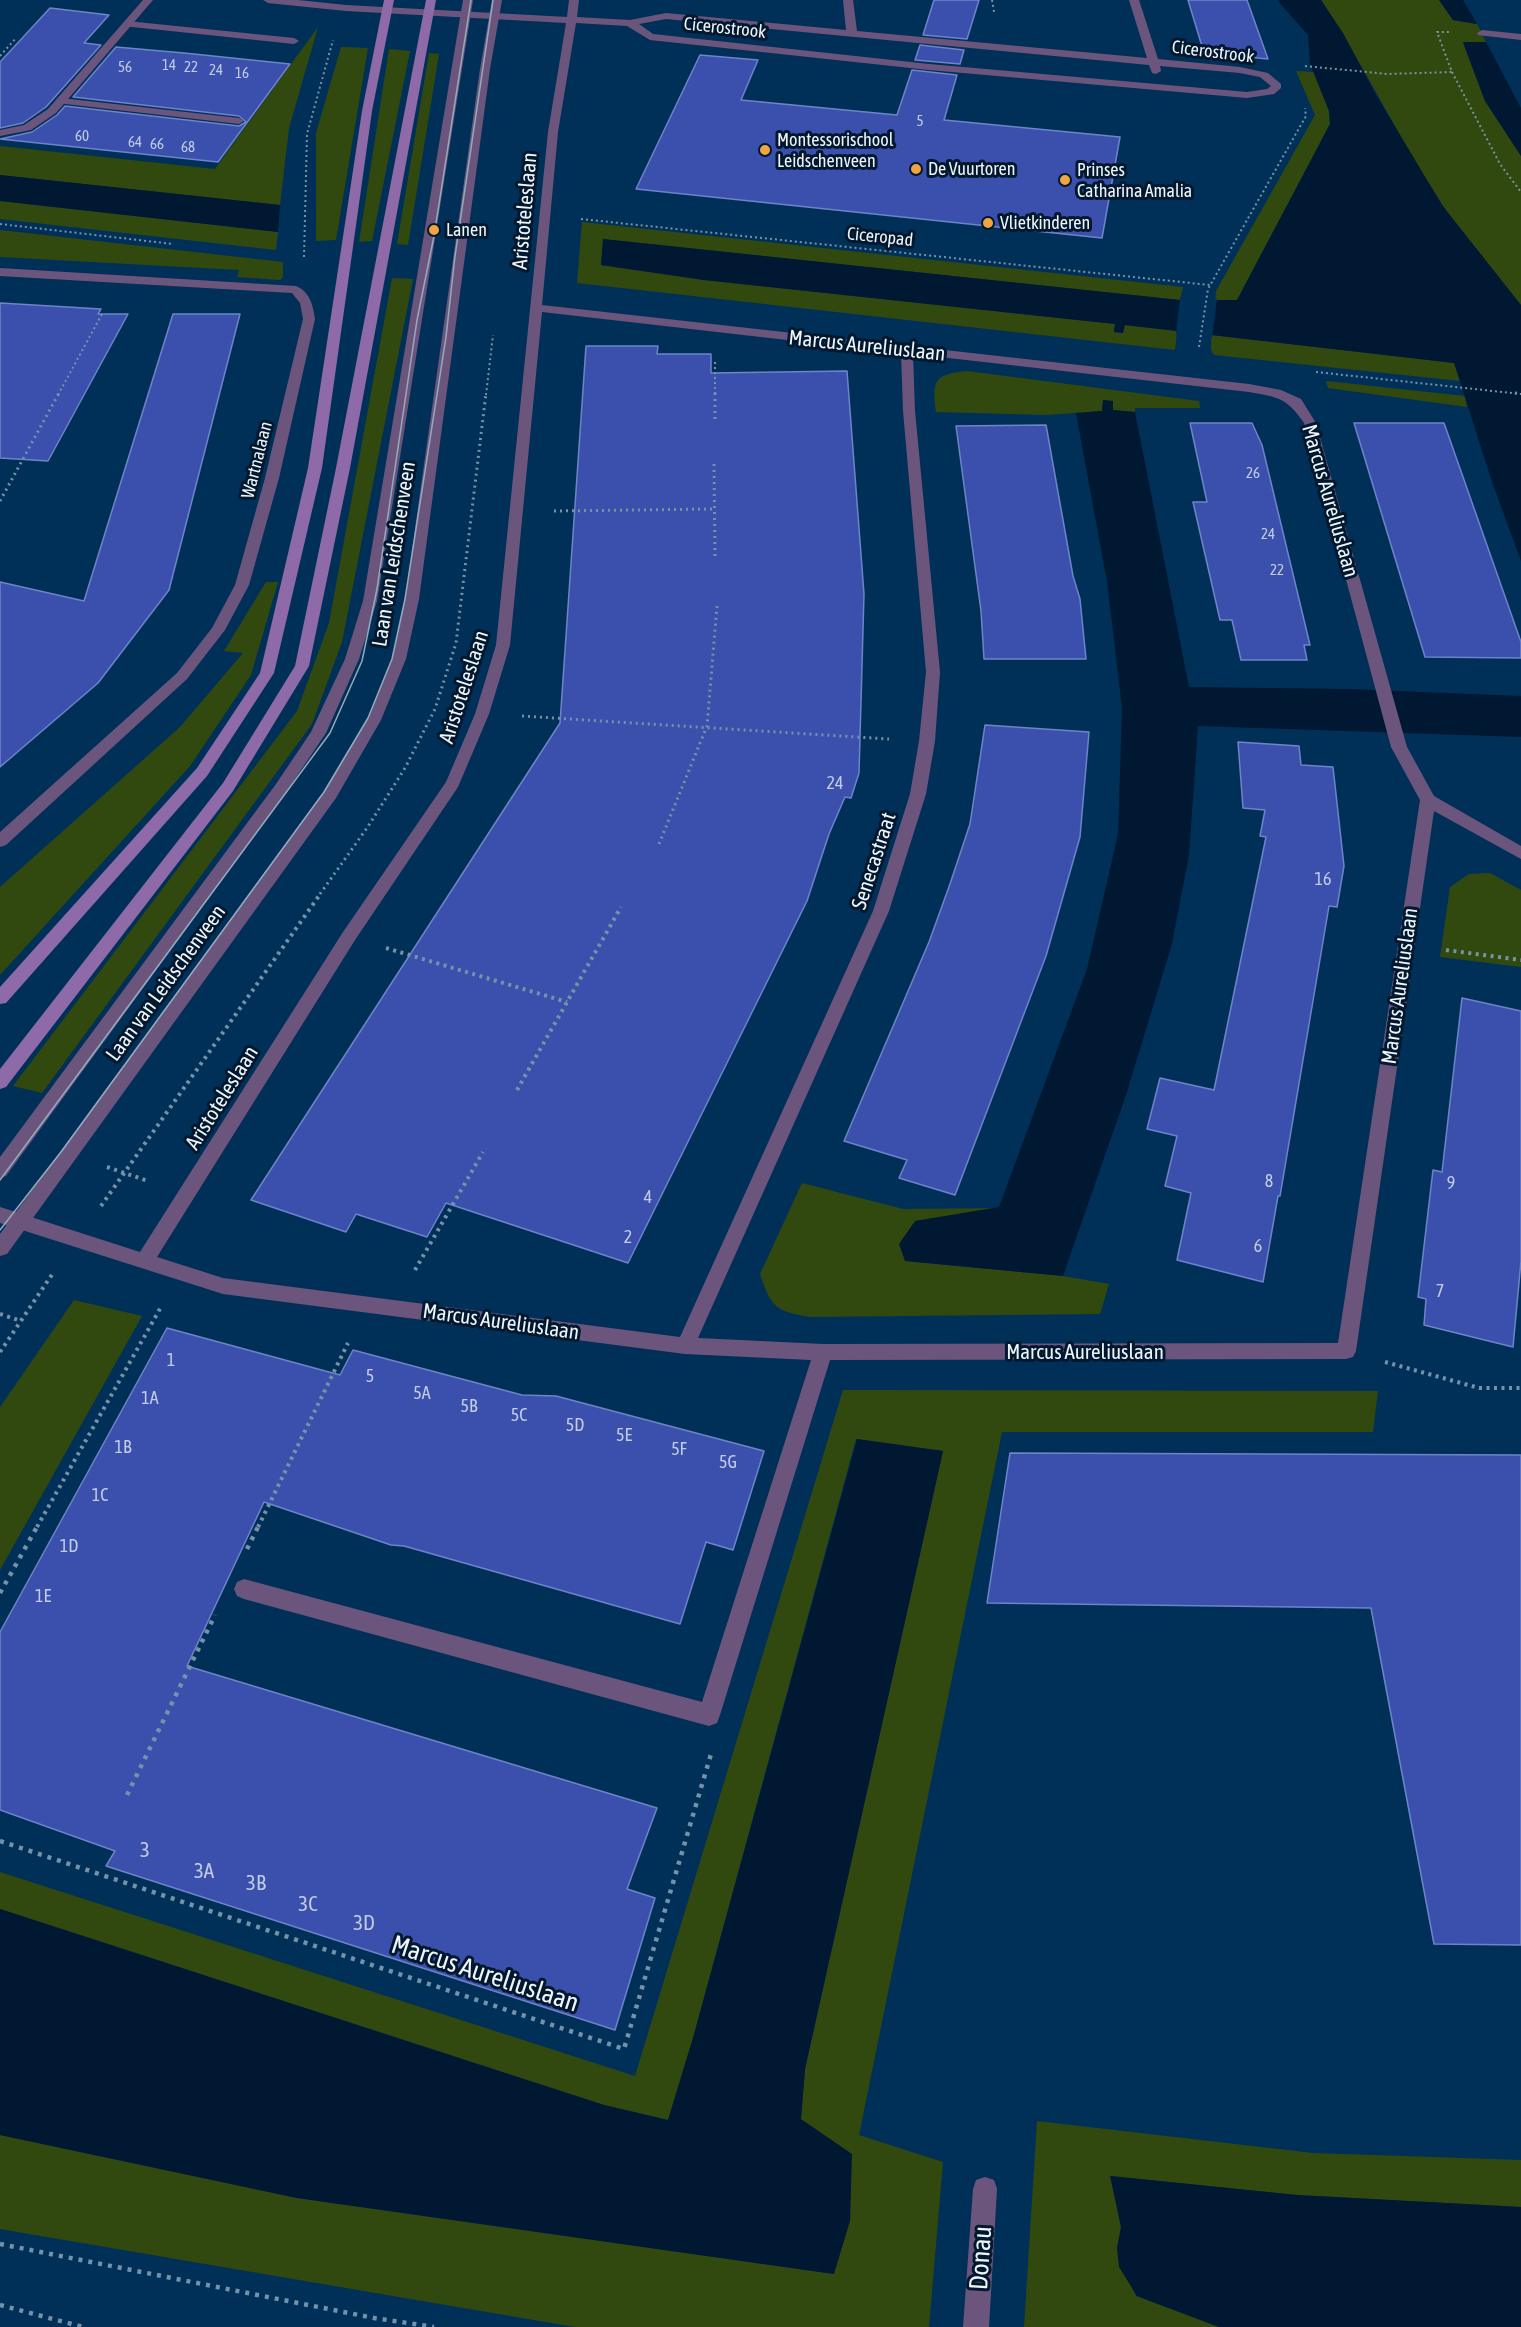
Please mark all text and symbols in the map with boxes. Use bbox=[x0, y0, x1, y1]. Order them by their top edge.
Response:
street label: Cicerostrook bbox=[683, 13, 767, 43]
street label: Cicerostrook bbox=[1171, 36, 1255, 68]
house number: 14 bbox=[162, 56, 176, 74]
house number: 56 bbox=[118, 58, 132, 76]
house number: 22 bbox=[184, 58, 198, 76]
house number: 24 bbox=[209, 61, 223, 79]
house number: 16 bbox=[235, 64, 249, 82]
house number: 5 bbox=[916, 112, 924, 130]
house number: 60 bbox=[75, 127, 89, 145]
place label: Montessorischool Leidschenveen bbox=[777, 129, 893, 172]
house number: 64 bbox=[128, 133, 142, 151]
house number: 66 bbox=[150, 135, 164, 153]
house number: 68 bbox=[181, 138, 195, 156]
marker: Montessorischool Leidschenveen bbox=[758, 143, 772, 157]
street label: Aristoteleslaan bbox=[507, 151, 543, 271]
place label: De Vuurtoren bbox=[928, 158, 1015, 180]
place label: Prinses Catharina Amalia bbox=[1077, 159, 1192, 201]
marker: De Vuurtoren bbox=[909, 162, 923, 176]
marker: Prinses Catharina Amalia bbox=[1058, 173, 1072, 187]
place label: Vlietkinderen bbox=[1000, 212, 1090, 234]
marker: Vlietkinderen bbox=[981, 216, 995, 230]
place label: Lanen bbox=[446, 219, 487, 241]
marker: Lanen bbox=[427, 223, 441, 237]
street label: Ciceropad bbox=[846, 223, 914, 251]
street label: Marcus Aureliuslaan bbox=[787, 325, 947, 367]
street label: Wartnalaan bbox=[237, 419, 277, 501]
street label: Marcus Aureliuslaan bbox=[1296, 422, 1364, 580]
street label: Laan van Leidschenveen bbox=[367, 460, 421, 648]
house number: 26 bbox=[1246, 464, 1260, 482]
house number: 24 bbox=[1261, 525, 1275, 543]
house number: 22 bbox=[1270, 561, 1284, 579]
street label: Aristoteleslaan bbox=[434, 627, 494, 747]
house number: 24 bbox=[827, 772, 843, 794]
street label: Senecastraat bbox=[847, 809, 901, 913]
house number: 16 bbox=[1315, 868, 1331, 890]
street label: Laan van Leidschenveen bbox=[101, 900, 231, 1066]
street label: Marcus Aureliuslaan bbox=[1377, 906, 1423, 1066]
street label: Aristoteleslaan bbox=[180, 1042, 264, 1154]
house number: 8 bbox=[1265, 1170, 1273, 1192]
house number: 9 bbox=[1447, 1172, 1455, 1194]
house number: 4 bbox=[644, 1186, 652, 1208]
house number: 2 bbox=[624, 1226, 632, 1248]
house number: 6 bbox=[1254, 1235, 1262, 1257]
house number: 7 bbox=[1436, 1280, 1444, 1302]
street label: Marcus Aureliuslaan bbox=[421, 1299, 581, 1345]
street label: Marcus Aureliuslaan bbox=[1006, 1339, 1164, 1365]
house number: 1 bbox=[167, 1349, 175, 1371]
house number: 5 bbox=[366, 1365, 374, 1387]
house number: 5A bbox=[413, 1382, 431, 1404]
house number: 1A bbox=[141, 1387, 159, 1409]
house number: 5B bbox=[461, 1395, 477, 1417]
house number: 5C bbox=[511, 1404, 527, 1426]
house number: 5D bbox=[566, 1414, 584, 1436]
house number: 5E bbox=[616, 1424, 632, 1446]
house number: 1B bbox=[115, 1436, 131, 1458]
house number: 5F bbox=[671, 1438, 687, 1460]
house number: 5G bbox=[719, 1451, 737, 1473]
house number: 1C bbox=[92, 1484, 108, 1506]
house number: 1D bbox=[60, 1535, 78, 1557]
house number: 1E bbox=[35, 1585, 51, 1607]
house number: 3 bbox=[140, 1837, 150, 1863]
house number: 3A bbox=[194, 1858, 214, 1884]
house number: 3B bbox=[246, 1870, 266, 1896]
house number: 3C bbox=[298, 1891, 318, 1917]
house number: 3D bbox=[353, 1910, 375, 1936]
street label: Marcus Aureliuslaan bbox=[387, 1929, 583, 2019]
street label: Donau bbox=[963, 2225, 999, 2291]

